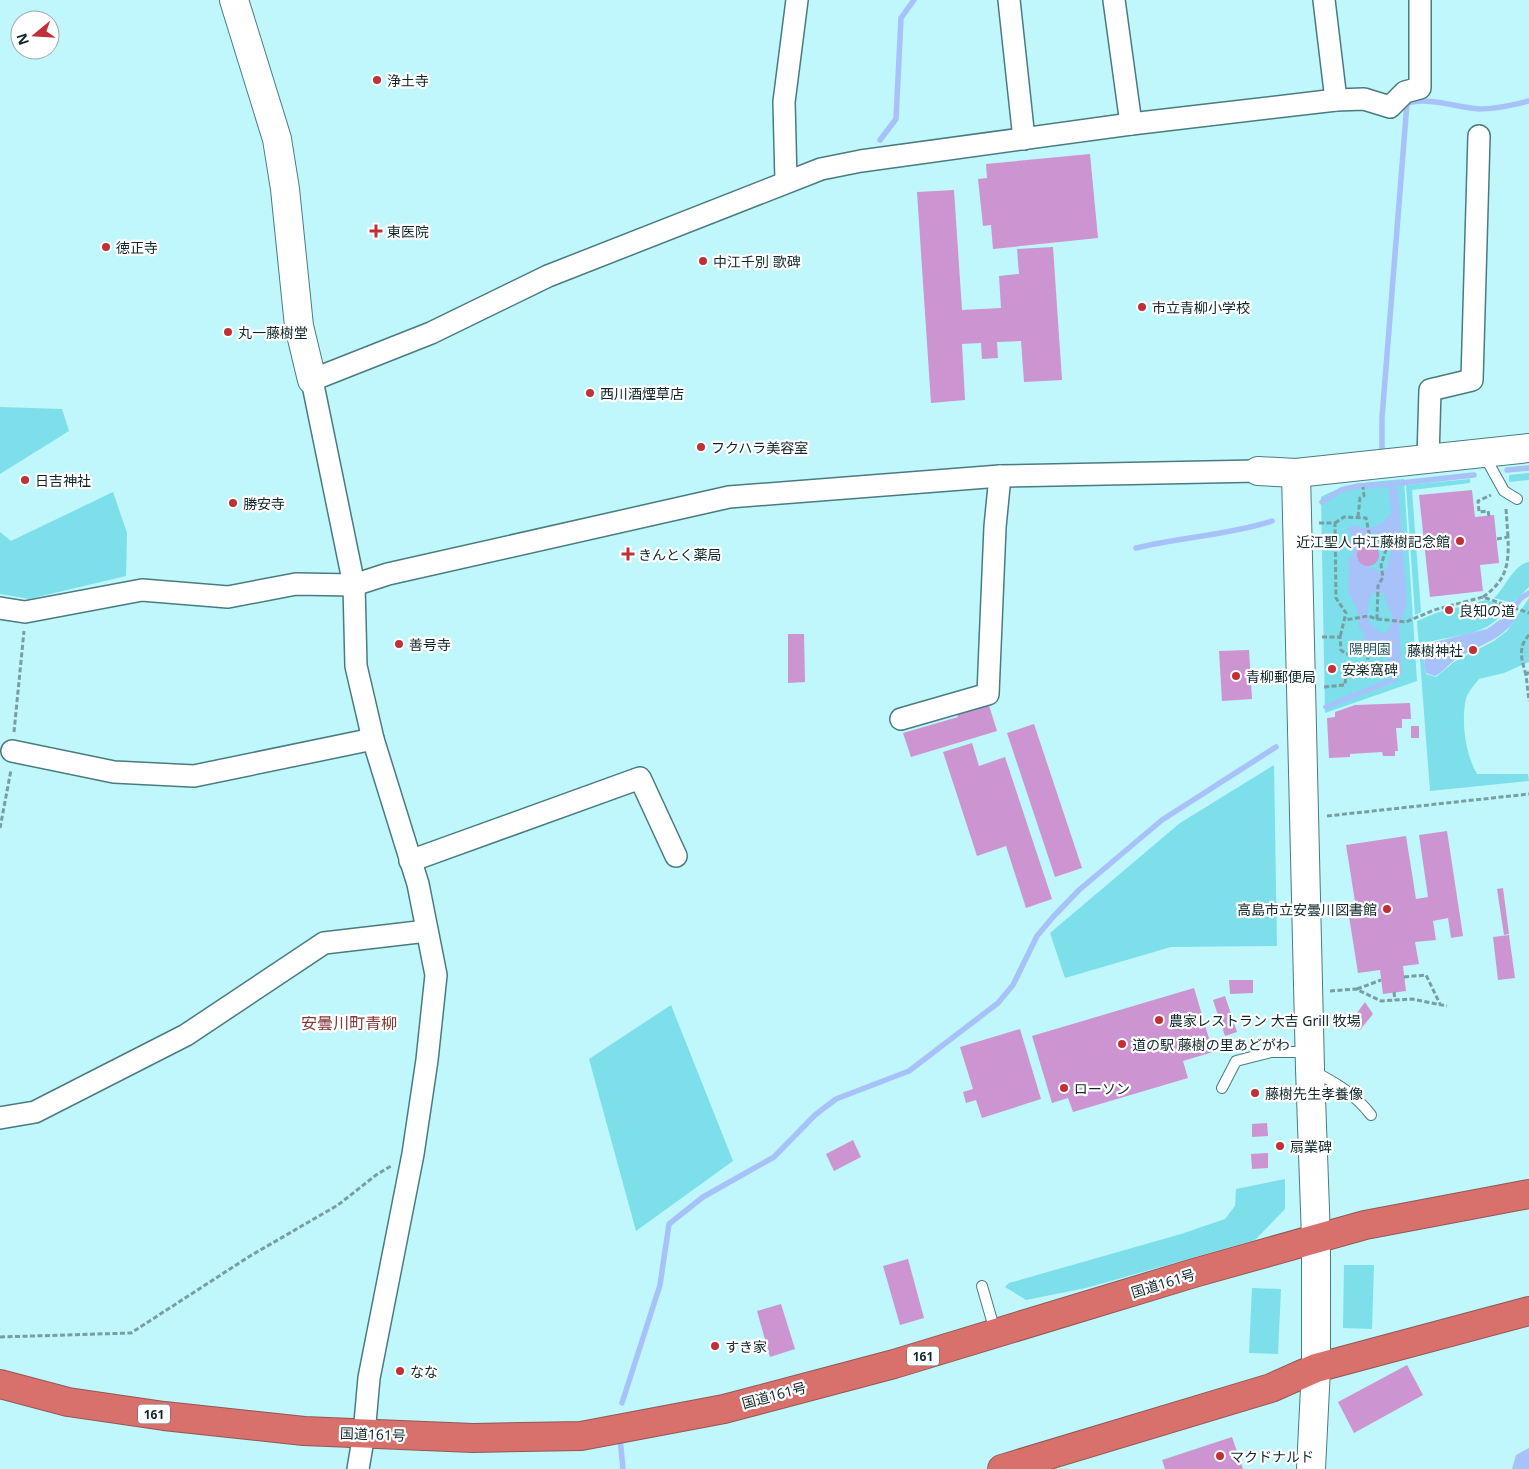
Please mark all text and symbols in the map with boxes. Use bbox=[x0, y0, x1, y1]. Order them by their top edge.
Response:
north arrow bbox=[10, 10, 60, 60]
text: N bbox=[11, 31, 33, 48]
place label: 浄土寺 bbox=[387, 71, 429, 90]
marker: 浄土寺 bbox=[371, 74, 383, 86]
place label: 東医院 bbox=[387, 222, 429, 241]
marker: 東医院 bbox=[369, 224, 383, 238]
place label: 徳正寺 bbox=[116, 238, 158, 257]
marker: 徳正寺 bbox=[100, 241, 112, 253]
place label: 中江千別 歌碑 bbox=[713, 252, 801, 271]
marker: 中江千別 歌碑 bbox=[697, 255, 709, 267]
place label: 市立青柳小学校 bbox=[1152, 298, 1250, 317]
marker: 市立青柳小学校 bbox=[1136, 301, 1148, 313]
place label: 丸一藤樹堂 bbox=[238, 323, 308, 342]
marker: 丸一藤樹堂 bbox=[222, 326, 234, 338]
place label: 西川酒煙草店 bbox=[600, 384, 684, 403]
marker: 西川酒煙草店 bbox=[584, 387, 596, 399]
place label: フクハラ美容室 bbox=[711, 438, 808, 457]
marker: フクハラ美容室 bbox=[695, 441, 707, 453]
place label: 日吉神社 bbox=[35, 471, 91, 490]
marker: 日吉神社 bbox=[19, 474, 31, 486]
place label: 勝安寺 bbox=[243, 494, 285, 513]
marker: 勝安寺 bbox=[227, 497, 239, 509]
place label: 近江聖人中江藤樹記念館 bbox=[1296, 532, 1450, 551]
marker: 近江聖人中江藤樹記念館 bbox=[1454, 535, 1466, 547]
place label: きんとく薬局 bbox=[638, 545, 722, 564]
marker: きんとく薬局 bbox=[622, 548, 634, 560]
place label: 良知の道 bbox=[1459, 601, 1515, 620]
marker: 良知の道 bbox=[1443, 604, 1455, 616]
place label: 善号寺 bbox=[409, 635, 451, 654]
marker: 善号寺 bbox=[393, 638, 405, 650]
park label: 陽明園 bbox=[1349, 639, 1391, 658]
place label: 藤樹神社 bbox=[1407, 641, 1463, 660]
marker: 藤樹神社 bbox=[1467, 644, 1479, 656]
place label: 安楽窩碑 bbox=[1342, 660, 1398, 679]
marker: 安楽窩碑 bbox=[1326, 663, 1338, 675]
place label: 青柳郵便局 bbox=[1246, 667, 1316, 686]
marker: 青柳郵便局 bbox=[1230, 670, 1242, 682]
place label: 高島市立安曇川図書館 bbox=[1237, 900, 1377, 919]
marker: 高島市立安曇川図書館 bbox=[1381, 903, 1393, 915]
place label: 農家レストラン 大吉 Grill 牧場 bbox=[1169, 1011, 1361, 1030]
district label: 安曇川町青柳 bbox=[301, 1012, 397, 1034]
marker: 農家レストラン 大吉 Grill 牧場 bbox=[1153, 1014, 1165, 1026]
place label: 道の駅 藤樹の里あどがわ bbox=[1132, 1035, 1290, 1054]
marker: 道の駅 藤樹の里あどがわ bbox=[1116, 1038, 1128, 1050]
place label: ローソン bbox=[1074, 1079, 1130, 1098]
marker: ローソン bbox=[1058, 1082, 1070, 1094]
place label: 藤樹先生孝養像 bbox=[1265, 1084, 1363, 1103]
marker: 藤樹先生孝養像 bbox=[1249, 1087, 1261, 1099]
place label: 扇業碑 bbox=[1290, 1137, 1332, 1156]
marker: 扇業碑 bbox=[1274, 1140, 1286, 1152]
street label: 国道161号 bbox=[1129, 1264, 1197, 1302]
place label: すき家 bbox=[725, 1337, 767, 1356]
marker: すき家 bbox=[709, 1340, 721, 1352]
road number: 161 bbox=[907, 1346, 939, 1365]
place label: なな bbox=[410, 1362, 438, 1381]
marker: なな bbox=[394, 1365, 406, 1377]
street label: 国道161号 bbox=[740, 1377, 808, 1413]
road number: 161 bbox=[138, 1405, 170, 1424]
street label: 国道161号 bbox=[340, 1423, 406, 1445]
place label: マクドナルド bbox=[1230, 1447, 1314, 1466]
marker: マクドナルド bbox=[1214, 1450, 1226, 1462]

